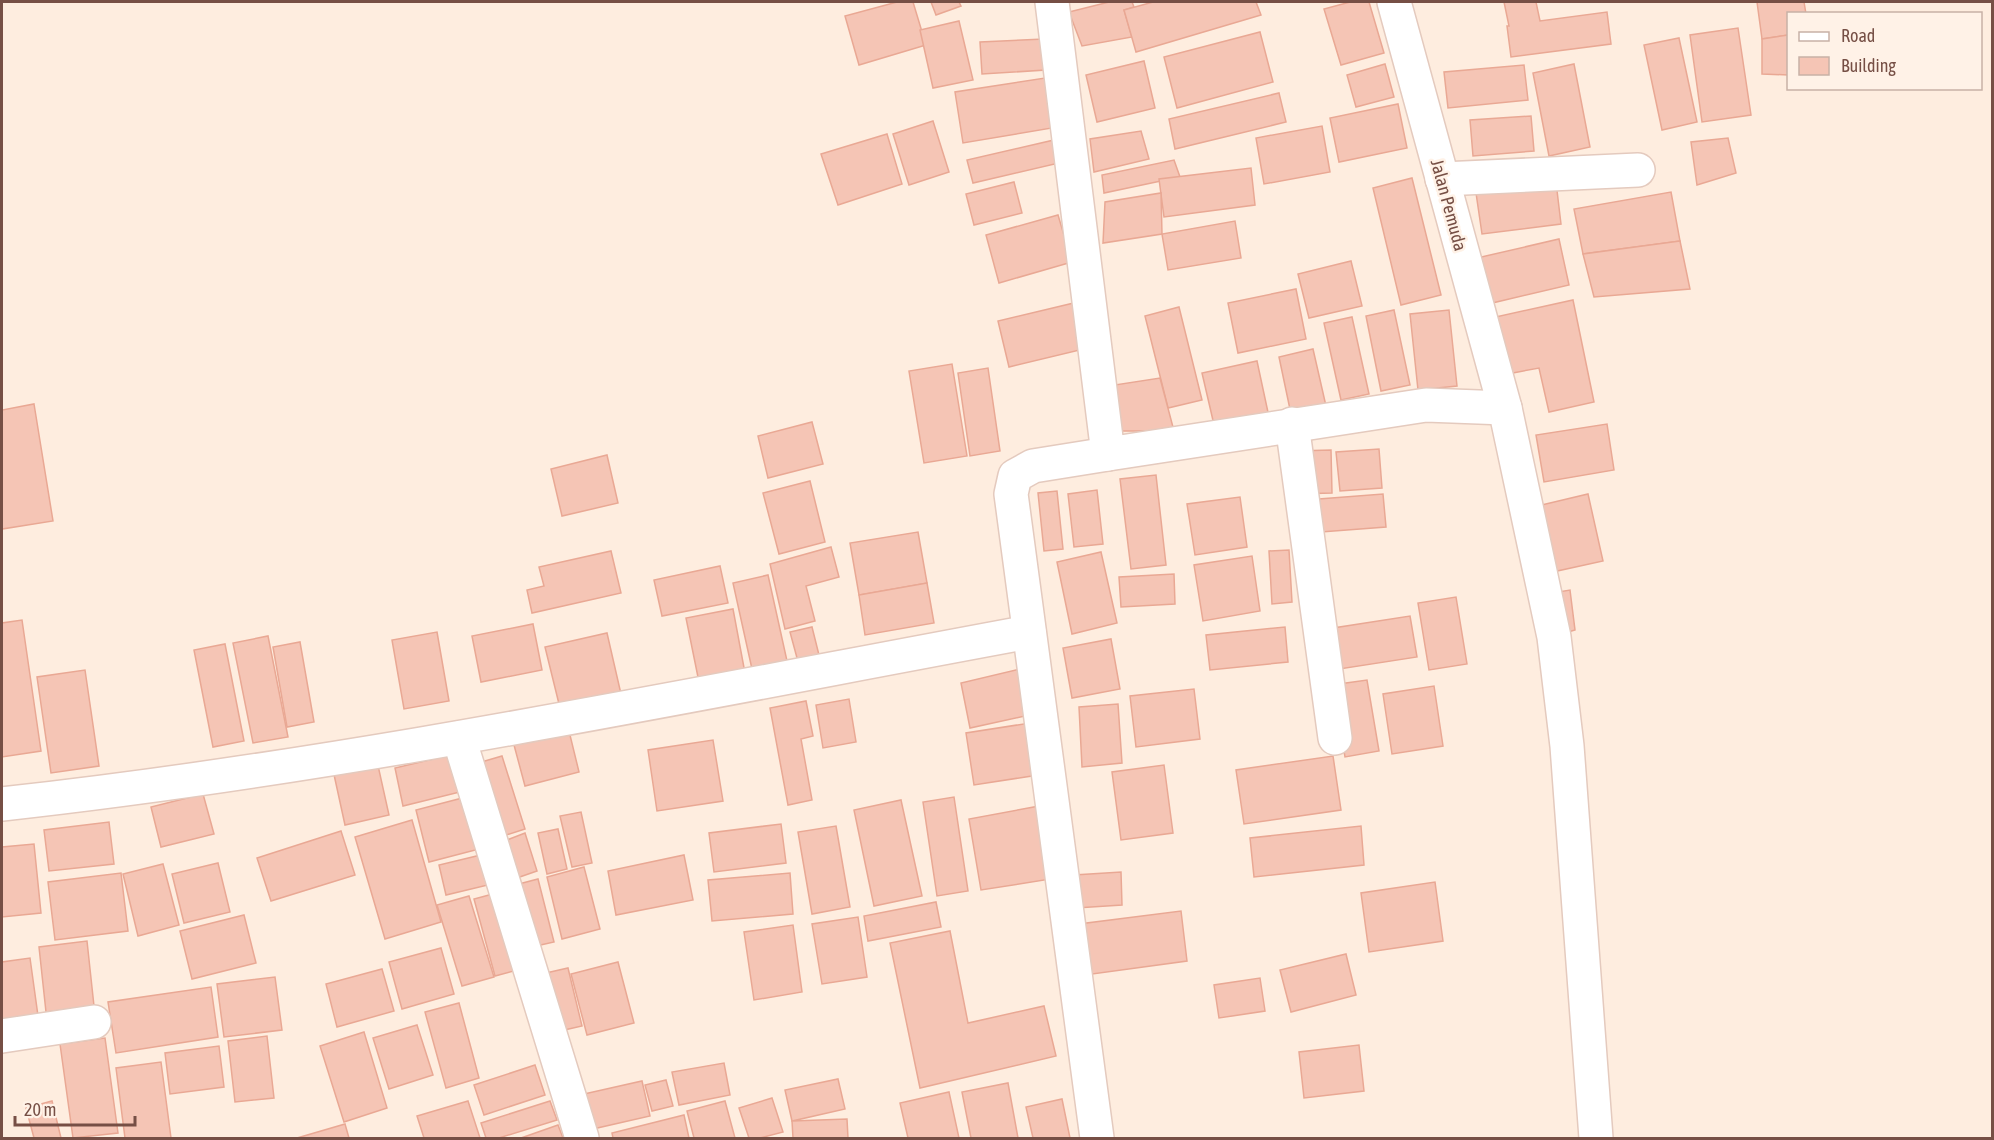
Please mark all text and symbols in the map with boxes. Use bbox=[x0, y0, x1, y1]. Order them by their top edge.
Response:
legend bbox=[1787, 12, 1982, 90]
text: Road bbox=[1841, 25, 1875, 46]
text: Building bbox=[1841, 55, 1896, 76]
street label: Jalan Pemuda bbox=[1427, 157, 1471, 253]
scale bar bbox=[15, 1089, 135, 1127]
text: 20 m bbox=[24, 1099, 56, 1120]

